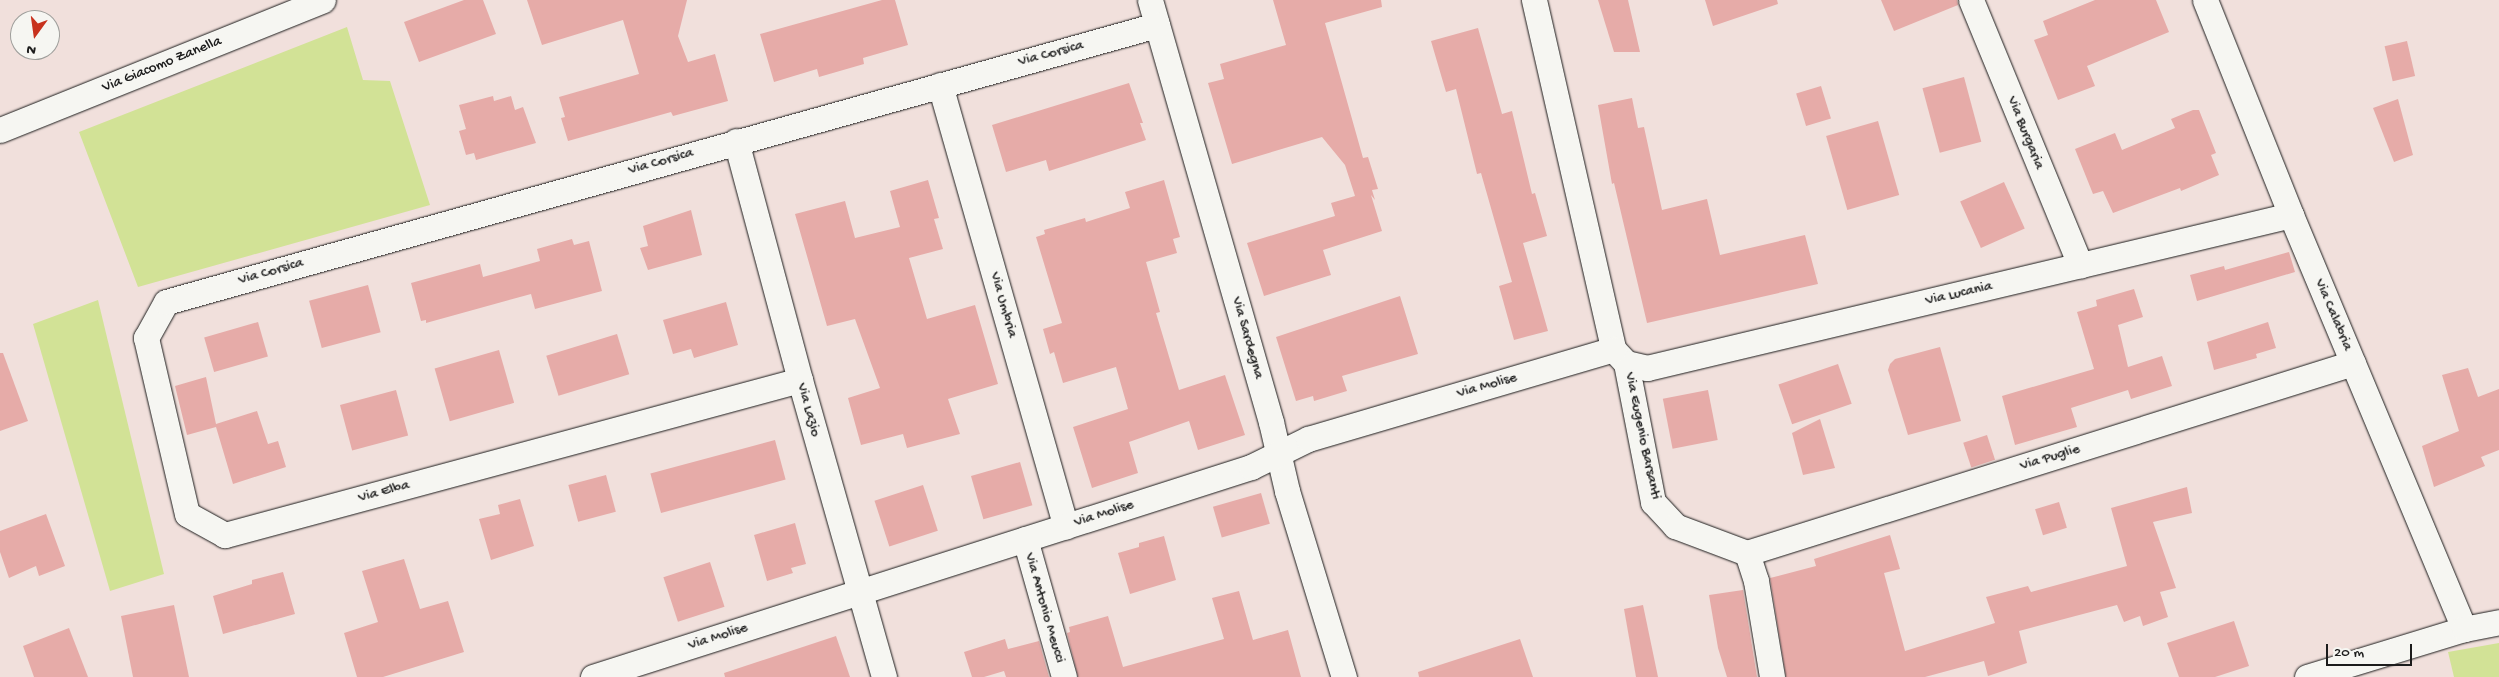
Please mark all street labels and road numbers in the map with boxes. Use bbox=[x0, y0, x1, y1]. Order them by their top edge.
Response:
street label: Via Giacomo Zanella bbox=[100, 33, 224, 97]
street label: Via Corsica bbox=[1016, 37, 1086, 71]
street label: Via Burgaria bbox=[2002, 94, 2048, 172]
street label: Via Corsica bbox=[626, 144, 696, 180]
street label: Via Corsica bbox=[236, 254, 306, 290]
street label: Via Umbria bbox=[985, 270, 1021, 340]
street label: Via Calabria bbox=[2310, 276, 2356, 354]
street label: Via Lucania bbox=[1924, 278, 1994, 310]
street label: Via Sardegna bbox=[1227, 295, 1267, 381]
street label: Via Molise bbox=[1455, 369, 1519, 403]
street label: Via Eugenio Barsanti bbox=[1620, 371, 1664, 501]
street label: Via Lazio bbox=[792, 381, 824, 439]
street label: Via Puglie bbox=[2018, 440, 2082, 476]
street label: Via Elba bbox=[356, 477, 412, 507]
street label: Via Molise bbox=[1072, 496, 1136, 532]
street label: Via Antonio Meucci bbox=[1020, 551, 1068, 665]
street label: Via Molise bbox=[686, 619, 750, 655]

